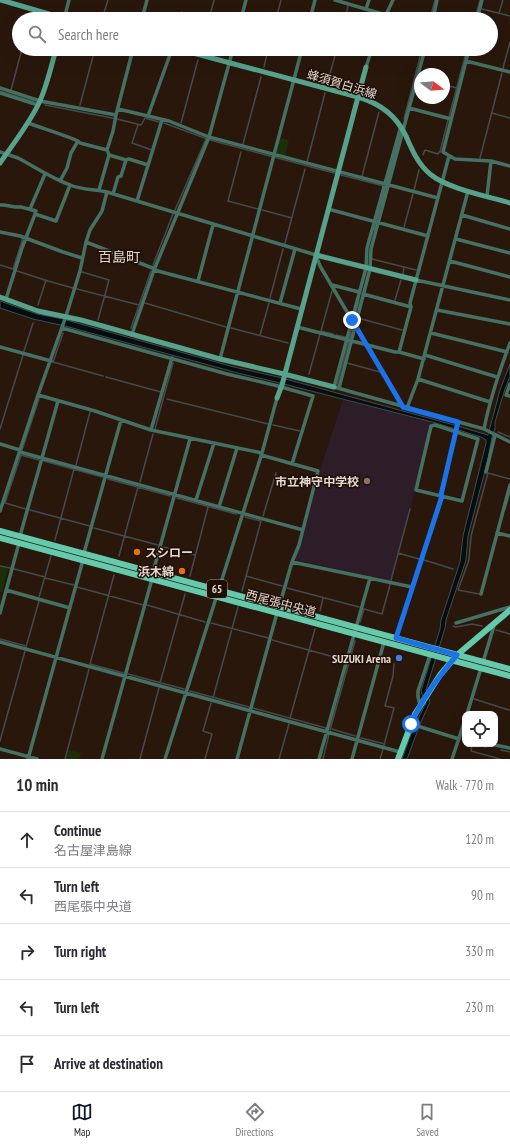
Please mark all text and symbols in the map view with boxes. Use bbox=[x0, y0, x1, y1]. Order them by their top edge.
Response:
search box bbox=[12, 12, 498, 56]
icon: search bbox=[26, 23, 48, 45]
text: Search here bbox=[58, 25, 119, 44]
street label: 蜂須賀白浜線 bbox=[305, 66, 379, 102]
north arrow bbox=[414, 68, 450, 104]
district label: 百島町 bbox=[98, 248, 140, 266]
route end bbox=[343, 311, 361, 329]
place label: 市立神守中学校 bbox=[275, 474, 359, 489]
marker: 市立神守中学校 bbox=[362, 476, 372, 486]
place label: スシロー bbox=[145, 545, 193, 560]
marker: スシロー bbox=[132, 547, 142, 557]
place label: 浜木綿 bbox=[138, 564, 174, 579]
marker: 浜木綿 bbox=[177, 566, 187, 576]
road number: 65 bbox=[207, 580, 227, 598]
street label: 西尾張中央道 bbox=[244, 586, 318, 620]
place label: SUZUKI Arena bbox=[332, 651, 391, 666]
marker: SUZUKI Arena bbox=[394, 653, 404, 663]
map controls bbox=[462, 711, 498, 747]
button: locate bbox=[462, 711, 498, 747]
route start bbox=[402, 715, 420, 733]
text: 10 min bbox=[16, 774, 58, 796]
text: Walk · 770 m bbox=[436, 777, 494, 794]
text: Continue bbox=[54, 821, 101, 840]
icon: ahead bbox=[16, 829, 38, 851]
text: 120 m bbox=[465, 831, 494, 848]
text: 名古屋津島線 bbox=[54, 842, 132, 859]
text: Turn left bbox=[54, 877, 99, 896]
icon: left bbox=[16, 885, 38, 907]
text: 90 m bbox=[471, 887, 494, 904]
text: 西尾張中央道 bbox=[54, 898, 132, 915]
icon: right bbox=[16, 941, 38, 963]
text: Turn right bbox=[54, 942, 106, 961]
text: 330 m bbox=[465, 943, 494, 960]
icon: left bbox=[16, 997, 38, 1019]
text: Turn left bbox=[54, 998, 99, 1017]
text: 230 m bbox=[465, 999, 494, 1016]
icon: arrive bbox=[16, 1053, 38, 1075]
text: Arrive at destination bbox=[54, 1054, 163, 1073]
tab: Map bbox=[71, 1101, 93, 1139]
tab: Directions bbox=[236, 1101, 274, 1139]
tab: Saved bbox=[416, 1101, 439, 1139]

